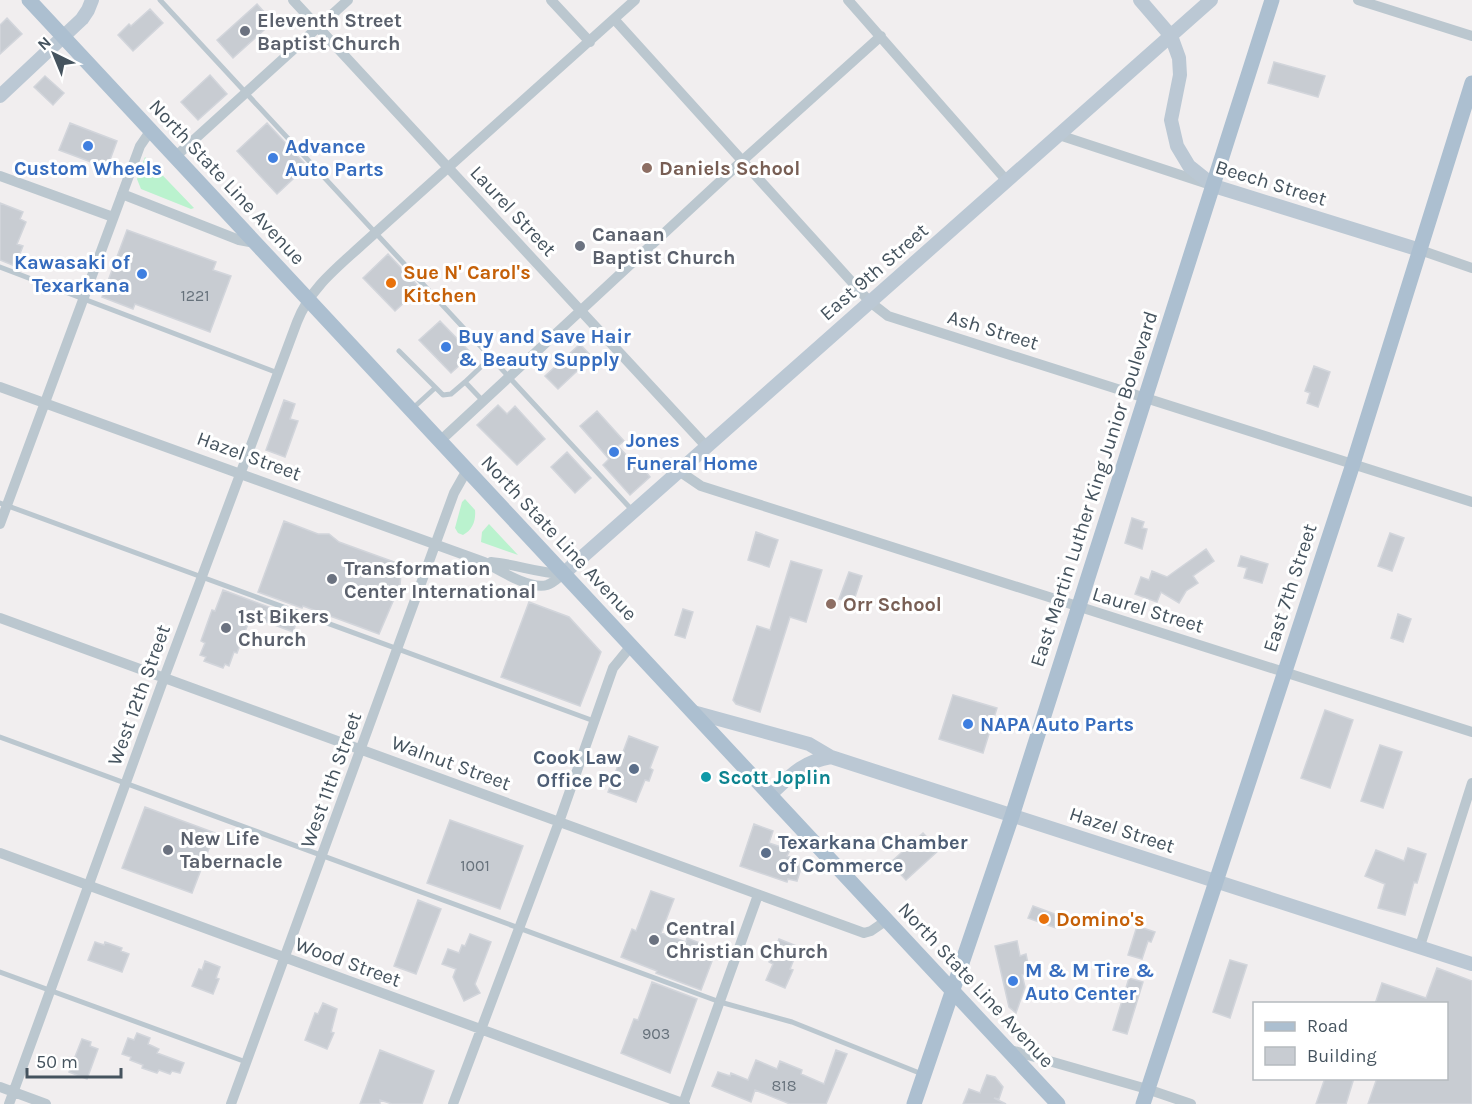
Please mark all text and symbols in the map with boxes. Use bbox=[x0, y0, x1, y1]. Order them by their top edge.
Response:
place label: Eleventh Street Baptist Church bbox=[257, 9, 402, 55]
north arrow bbox=[24, 24, 84, 84]
marker: Eleventh Street Baptist Church bbox=[238, 24, 252, 38]
text: N bbox=[33, 33, 55, 54]
street label: North State Line Avenue bbox=[144, 95, 310, 269]
place label: Advance Auto Parts bbox=[285, 135, 384, 181]
marker: Custom Wheels bbox=[81, 139, 95, 153]
marker: Advance Auto Parts bbox=[266, 151, 280, 165]
street label: Beech Street bbox=[1213, 155, 1330, 211]
place label: Custom Wheels bbox=[14, 157, 162, 180]
place label: Daniels School bbox=[659, 157, 800, 180]
street label: Laurel Street bbox=[465, 161, 561, 261]
marker: Daniels School bbox=[640, 161, 654, 175]
street label: East 9th Street bbox=[815, 218, 933, 325]
place label: Canaan Baptist Church bbox=[592, 223, 735, 269]
marker: Canaan Baptist Church bbox=[573, 239, 587, 253]
place label: Kawasaki of Texarkana bbox=[14, 251, 131, 297]
place label: Sue N' Carol's Kitchen bbox=[403, 261, 531, 307]
marker: Kawasaki of Texarkana bbox=[135, 267, 149, 281]
marker: Sue N' Carol's Kitchen bbox=[384, 276, 398, 290]
house number: 1221 bbox=[180, 286, 210, 305]
street label: Ash Street bbox=[945, 305, 1042, 355]
street label: East Martin Luther King Junior Boulevard bbox=[1025, 308, 1163, 670]
place label: Buy and Save Hair & Beauty Supply bbox=[458, 325, 631, 371]
marker: Buy and Save Hair & Beauty Supply bbox=[439, 340, 453, 354]
street label: Hazel Street bbox=[194, 426, 305, 486]
place label: Jones Funeral Home bbox=[626, 429, 758, 475]
marker: Jones Funeral Home bbox=[607, 445, 621, 459]
street label: North State Line Avenue bbox=[476, 451, 642, 625]
street label: East 7th Street bbox=[1258, 520, 1322, 655]
place label: Transformation Center International bbox=[344, 557, 536, 603]
marker: Transformation Center International bbox=[325, 572, 339, 586]
street label: Laurel Street bbox=[1090, 582, 1207, 638]
place label: Orr School bbox=[843, 593, 942, 616]
marker: Orr School bbox=[824, 597, 838, 611]
place label: 1st Bikers Church bbox=[238, 605, 329, 651]
street label: West 12th Street bbox=[103, 621, 175, 768]
marker: 1st Bikers Church bbox=[219, 621, 233, 635]
street label: West 11th Street bbox=[296, 709, 366, 851]
place label: NAPA Auto Parts bbox=[980, 713, 1134, 736]
marker: NAPA Auto Parts bbox=[961, 717, 975, 731]
street label: Walnut Street bbox=[388, 731, 514, 795]
place label: Cook Law Office PC bbox=[533, 746, 622, 792]
marker: Cook Law Office PC bbox=[627, 762, 641, 776]
place label: Scott Joplin bbox=[718, 766, 831, 789]
marker: Scott Joplin bbox=[699, 770, 713, 784]
street label: Hazel Street bbox=[1066, 802, 1178, 858]
place label: New Life Tabernacle bbox=[180, 827, 283, 873]
place label: Texarkana Chamber of Commerce bbox=[778, 831, 968, 877]
marker: New Life Tabernacle bbox=[161, 843, 175, 857]
marker: Texarkana Chamber of Commerce bbox=[759, 846, 773, 860]
house number: 1001 bbox=[460, 856, 490, 875]
street label: North State Line Avenue bbox=[893, 898, 1059, 1072]
place label: Domino's bbox=[1056, 908, 1145, 931]
marker: Domino's bbox=[1037, 912, 1051, 926]
place label: Central Christian Church bbox=[666, 917, 828, 963]
street label: Wood Street bbox=[292, 932, 404, 992]
marker: Central Christian Church bbox=[647, 933, 661, 947]
place label: M & M Tire & Auto Center bbox=[1025, 959, 1154, 1005]
marker: M & M Tire & Auto Center bbox=[1006, 974, 1020, 988]
legend bbox=[1253, 1002, 1448, 1080]
text: Road bbox=[1307, 1015, 1348, 1037]
house number: 903 bbox=[642, 1024, 670, 1043]
scale bar bbox=[27, 1041, 122, 1079]
text: Building bbox=[1307, 1045, 1377, 1067]
text: 50 m bbox=[36, 1051, 78, 1073]
house number: 818 bbox=[772, 1076, 796, 1095]

